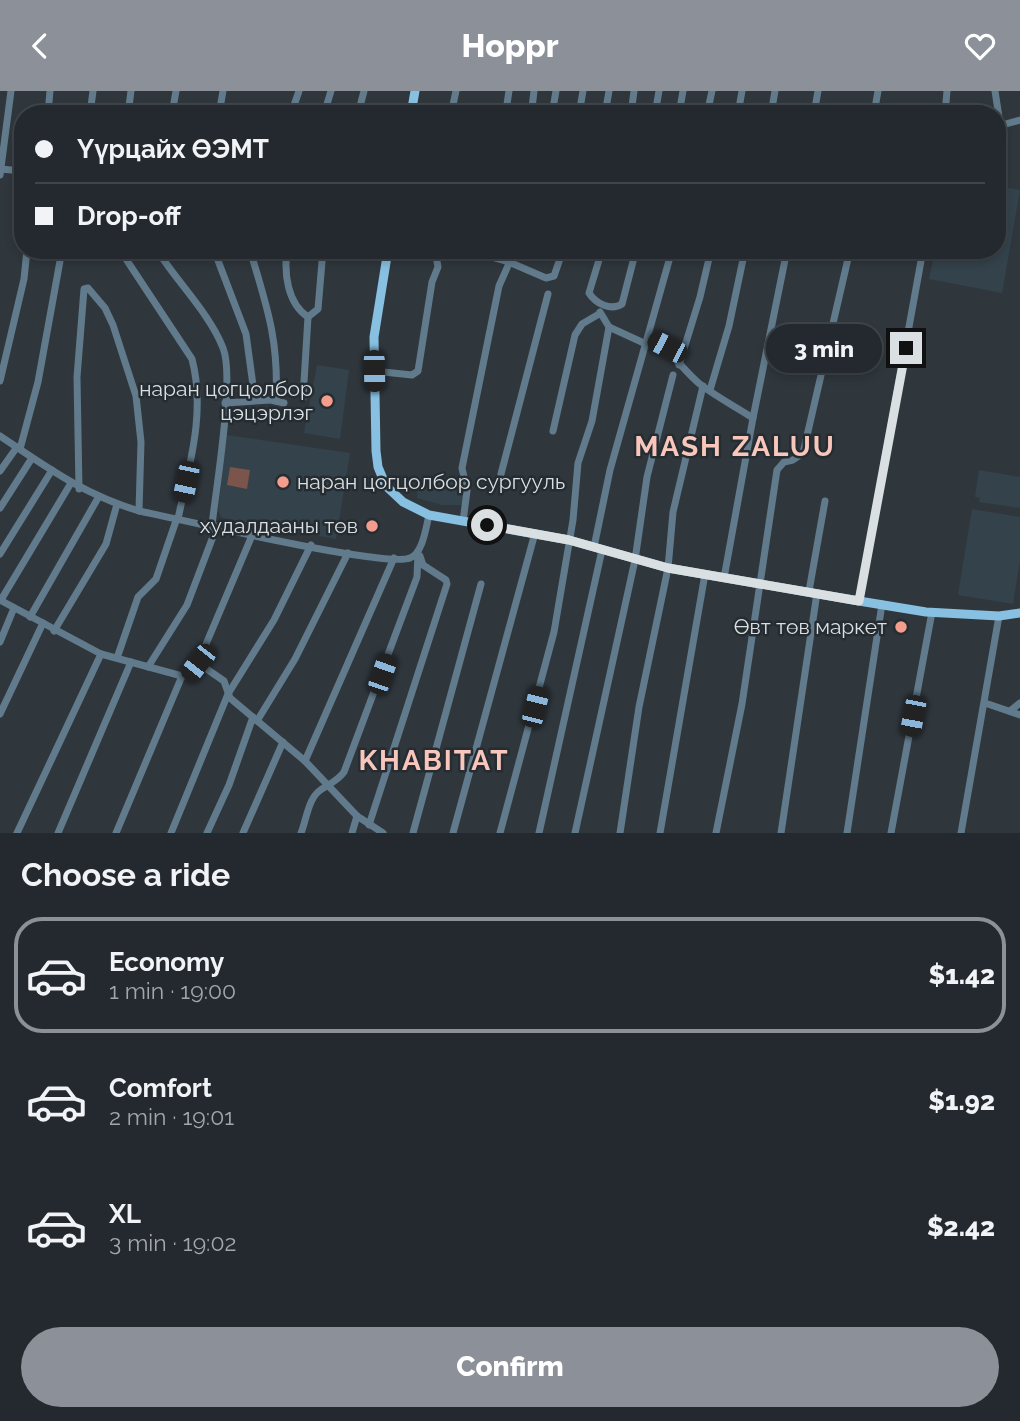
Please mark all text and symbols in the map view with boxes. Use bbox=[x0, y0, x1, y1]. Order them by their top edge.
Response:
icon: back bbox=[21, 27, 59, 65]
text: Hoppr bbox=[462, 27, 558, 64]
icon: heart bbox=[961, 27, 999, 65]
text: Үүрцайх ӨЭМТ bbox=[77, 134, 269, 164]
text: Drop-off bbox=[77, 201, 181, 231]
callout: 3 min bbox=[766, 323, 881, 373]
car bbox=[644, 328, 691, 366]
route end bbox=[890, 332, 922, 364]
text: 3 min bbox=[794, 335, 854, 362]
car bbox=[364, 350, 385, 392]
place label: наран цогцолбор цэцэрлэг bbox=[139, 376, 313, 425]
marker: наран цогцолбор цэцэрлэг bbox=[319, 393, 335, 409]
district label: MASH ZALUU bbox=[634, 430, 836, 463]
car bbox=[172, 459, 201, 505]
place label: наран цогцолбор сургууль bbox=[297, 469, 565, 494]
marker: наран цогцолбор сургууль bbox=[275, 474, 291, 490]
route start bbox=[471, 509, 503, 541]
place label: худалдааны төв bbox=[200, 513, 358, 538]
marker: худалдааны төв bbox=[364, 518, 380, 534]
place label: Өвт төв маркет bbox=[734, 614, 887, 639]
marker: Өвт төв маркет bbox=[893, 619, 909, 635]
car bbox=[177, 640, 220, 686]
car bbox=[366, 651, 399, 697]
car bbox=[520, 684, 551, 730]
car bbox=[899, 693, 928, 739]
district label: KHABITAT bbox=[358, 744, 510, 777]
text: Choose a ride bbox=[21, 856, 230, 893]
icon: car bbox=[25, 944, 88, 1007]
text: Economy bbox=[109, 947, 224, 977]
text: $1.42 bbox=[929, 960, 995, 990]
text: 1 min · 19:00 bbox=[109, 977, 236, 1004]
icon: car bbox=[25, 1070, 88, 1133]
text: Comfort bbox=[109, 1073, 212, 1103]
text: $1.92 bbox=[928, 1086, 995, 1116]
text: 2 min · 19:01 bbox=[109, 1103, 234, 1130]
icon: car bbox=[25, 1196, 88, 1259]
text: XL bbox=[109, 1199, 141, 1229]
text: $2.42 bbox=[927, 1212, 995, 1242]
text: 3 min · 19:02 bbox=[109, 1229, 237, 1256]
button: Confirm bbox=[21, 1327, 999, 1407]

